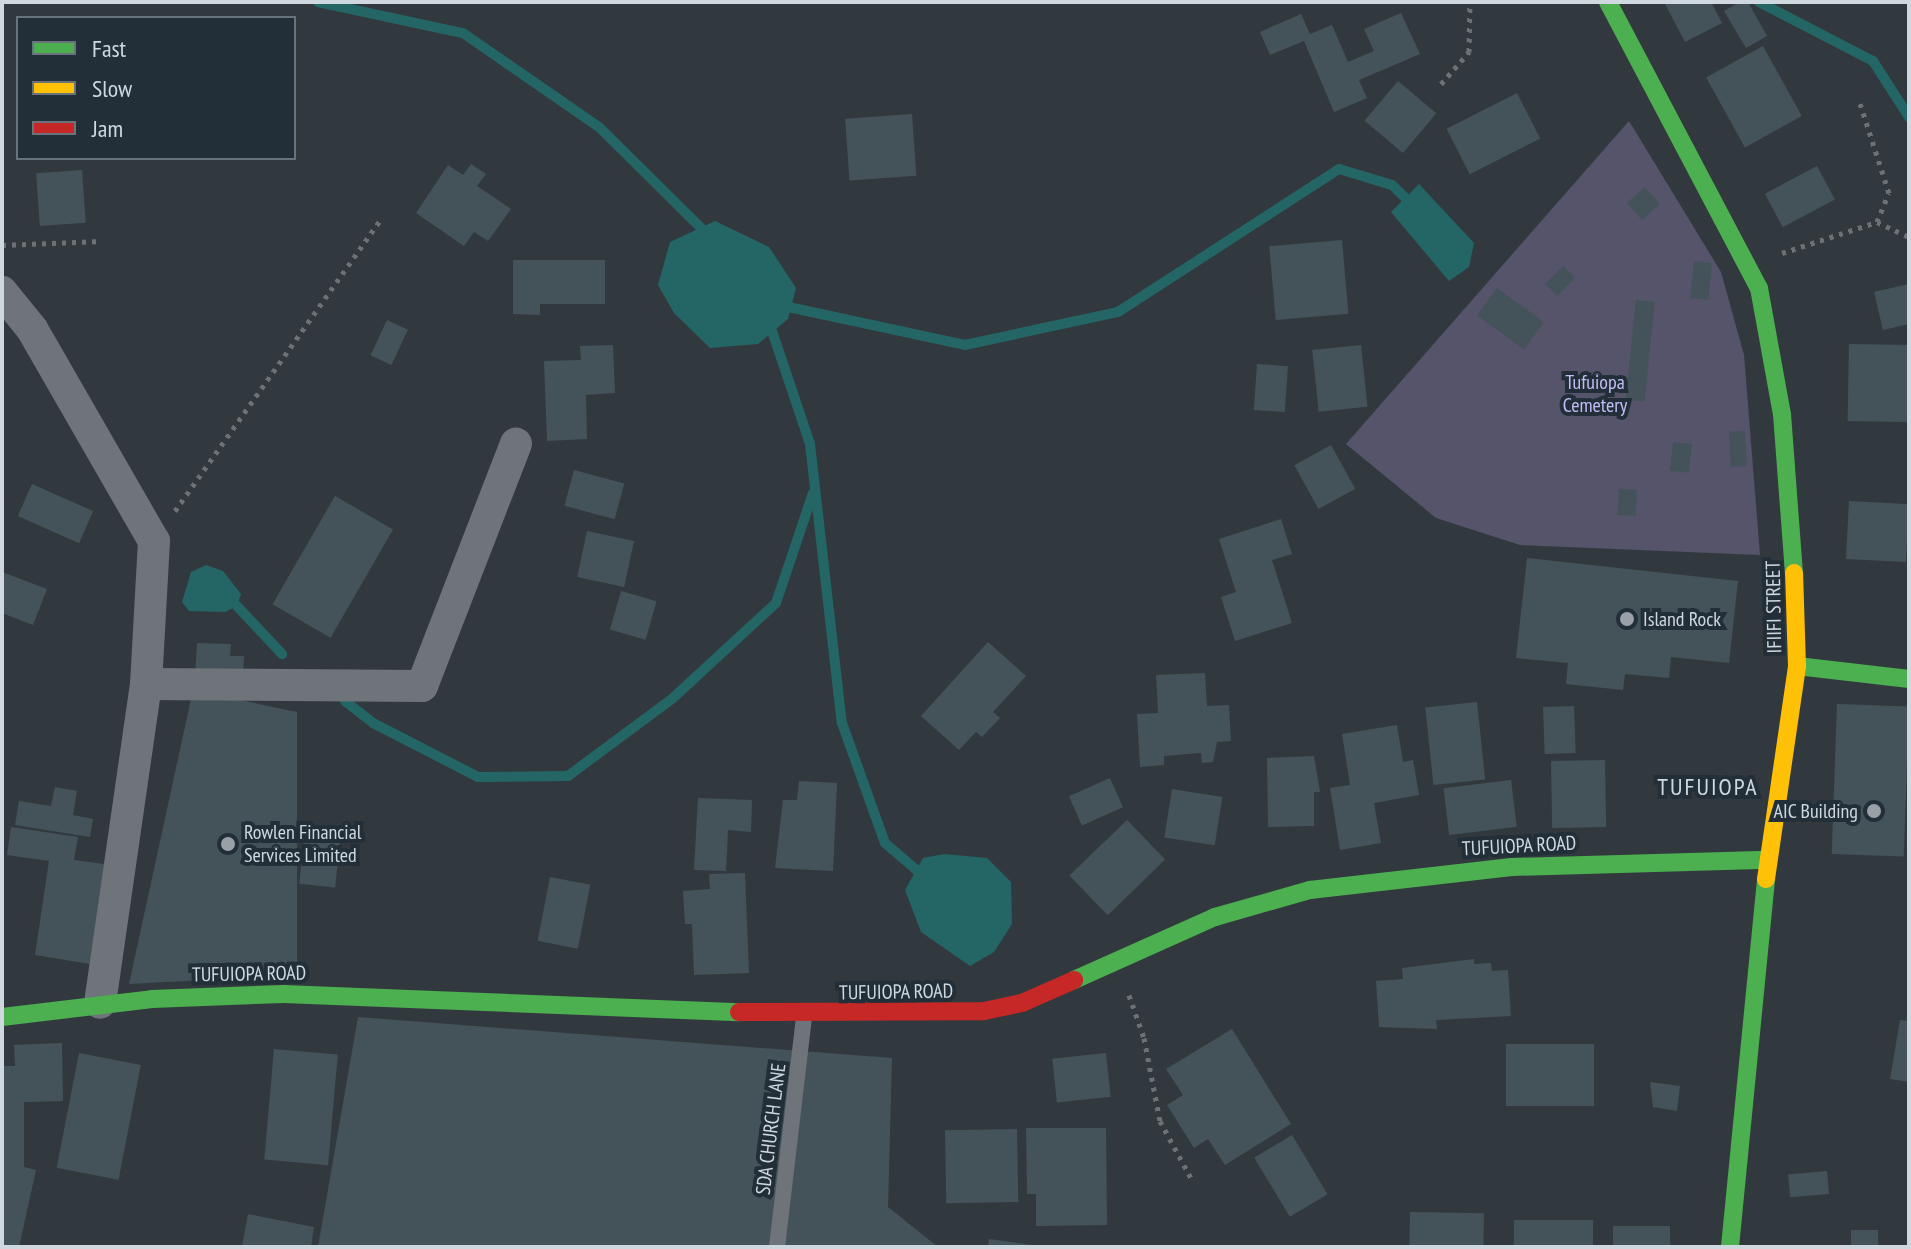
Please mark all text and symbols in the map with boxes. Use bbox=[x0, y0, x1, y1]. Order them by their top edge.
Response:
legend bbox=[16, 16, 296, 160]
text: Fast bbox=[92, 33, 126, 64]
text: Slow bbox=[92, 73, 132, 104]
text: Jam bbox=[92, 113, 123, 144]
park label: Tufuiopa Cemetery bbox=[1563, 371, 1627, 418]
street label: IFIIFI STREET bbox=[1761, 560, 1787, 654]
place label: Island Rock bbox=[1643, 607, 1721, 631]
marker: Island Rock bbox=[1618, 610, 1636, 628]
district label: TUFUIOPA bbox=[1657, 773, 1759, 801]
place label: AIC Building bbox=[1773, 799, 1858, 823]
marker: AIC Building bbox=[1865, 802, 1883, 820]
place label: Rowlen Financial Services Limited bbox=[244, 820, 361, 867]
street label: TUFUIOPA ROAD bbox=[1461, 831, 1577, 861]
marker: Rowlen Financial Services Limited bbox=[219, 835, 237, 853]
street label: TUFUIOPA ROAD bbox=[191, 961, 307, 987]
street label: TUFUIOPA ROAD bbox=[838, 979, 954, 1005]
street label: SDA CHURCH LANE bbox=[751, 1062, 791, 1196]

